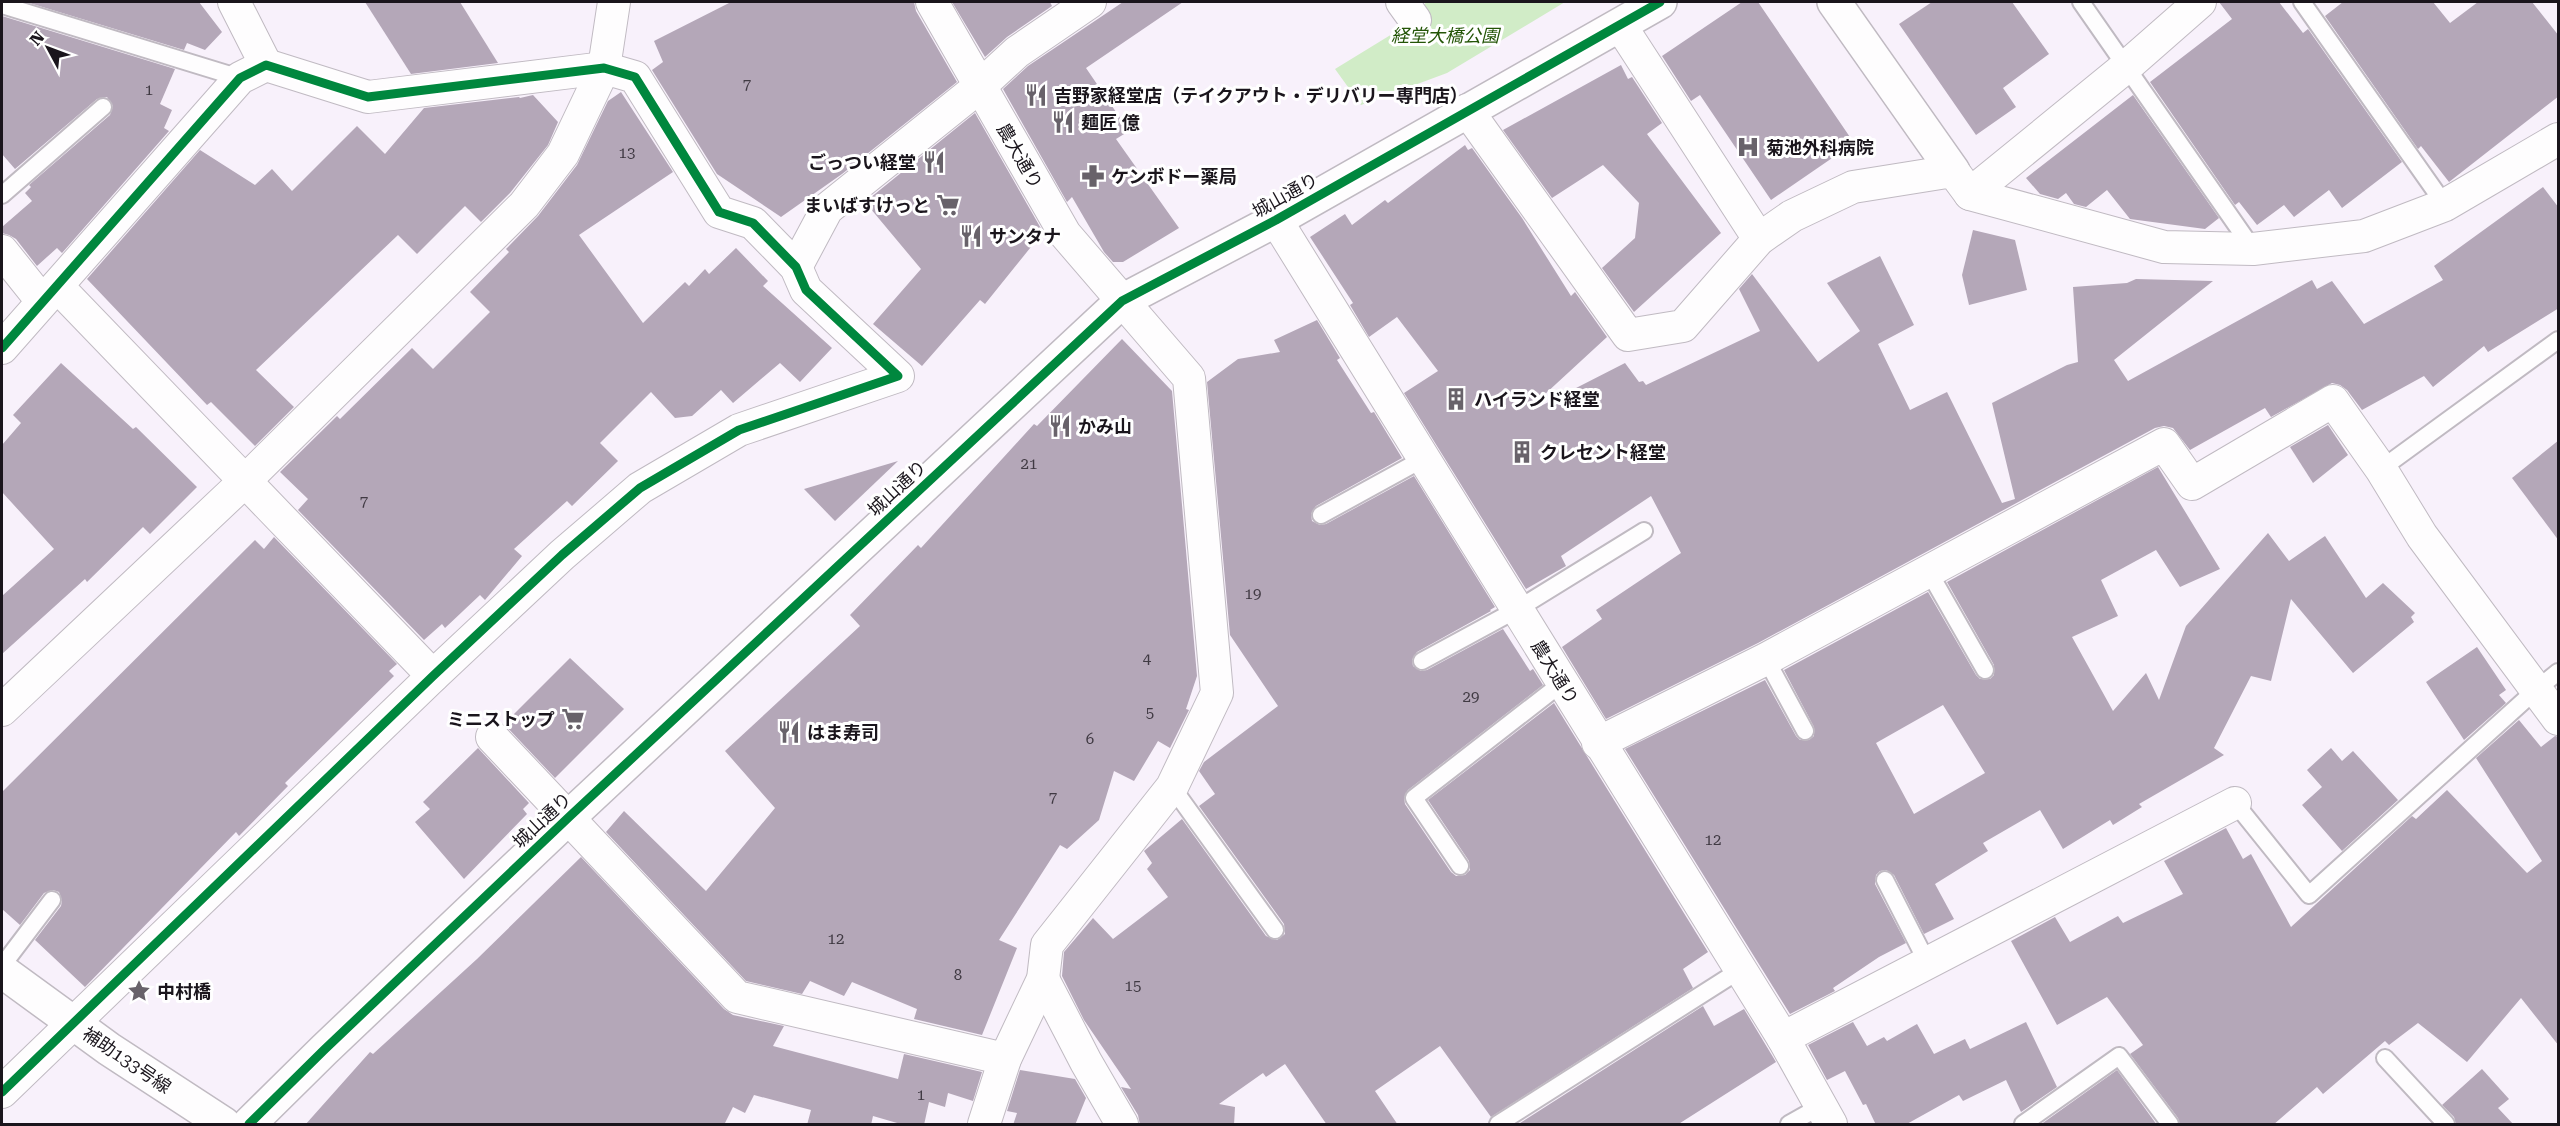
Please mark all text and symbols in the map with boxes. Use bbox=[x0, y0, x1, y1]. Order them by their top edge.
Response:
north arrow bbox=[18, 18, 78, 78]
park label: 経堂大橋公園 bbox=[1391, 25, 1502, 46]
text: N bbox=[26, 28, 48, 49]
house number: 7 bbox=[743, 75, 751, 93]
house number: 1 bbox=[145, 81, 153, 99]
restaurant icon: 吉野家経堂店（テイクアウト・デリバリー専門店） bbox=[1023, 82, 1049, 108]
place label: 吉野家経堂店（テイクアウト・デリバリー専門店） bbox=[1054, 85, 1468, 106]
restaurant icon: 麺匠 億 bbox=[1050, 109, 1076, 135]
place label: 麺匠 億 bbox=[1081, 112, 1141, 133]
street label: 農大通り bbox=[993, 120, 1047, 192]
hospital icon: 菊池外科病院 bbox=[1735, 134, 1761, 160]
place label: 菊池外科病院 bbox=[1766, 137, 1874, 158]
house number: 13 bbox=[619, 144, 635, 162]
restaurant icon: ごっつい経堂 bbox=[921, 149, 947, 175]
place label: ごっつい経堂 bbox=[808, 152, 916, 173]
pharmacy icon: ケンボドー薬局 bbox=[1080, 163, 1106, 189]
place label: ケンボドー薬局 bbox=[1111, 166, 1236, 187]
street label: 城山通り bbox=[1248, 168, 1322, 222]
supermarket icon: まいばすけっと bbox=[935, 192, 961, 218]
place label: まいばすけっと bbox=[804, 195, 930, 216]
restaurant icon: サンタナ bbox=[958, 223, 984, 249]
place label: サンタナ bbox=[989, 226, 1061, 247]
building icon: ハイランド経堂 bbox=[1443, 386, 1469, 412]
place label: ハイランド経堂 bbox=[1474, 389, 1600, 410]
restaurant icon: かみ山 bbox=[1047, 413, 1073, 439]
place label: かみ山 bbox=[1078, 416, 1132, 437]
building icon: クレセント経堂 bbox=[1509, 439, 1535, 465]
place label: クレセント経堂 bbox=[1540, 442, 1666, 463]
house number: 21 bbox=[1021, 455, 1037, 473]
street label: 城山通り bbox=[864, 456, 930, 520]
house number: 7 bbox=[360, 492, 368, 510]
house number: 19 bbox=[1245, 585, 1261, 603]
street label: 農大通り bbox=[1527, 636, 1583, 708]
house number: 4 bbox=[1143, 650, 1152, 668]
house number: 29 bbox=[1463, 688, 1479, 706]
house number: 5 bbox=[1146, 704, 1154, 722]
supermarket icon: ミニストップ bbox=[560, 706, 586, 732]
place label: ミニストップ bbox=[447, 709, 555, 730]
restaurant icon: はま寿司 bbox=[776, 719, 802, 745]
place label: はま寿司 bbox=[807, 722, 879, 743]
house number: 6 bbox=[1086, 730, 1094, 748]
street label: 城山通り bbox=[509, 788, 575, 852]
house number: 7 bbox=[1049, 788, 1057, 806]
house number: 12 bbox=[1705, 831, 1721, 849]
house number: 12 bbox=[828, 930, 844, 948]
house number: 8 bbox=[954, 966, 962, 984]
house number: 15 bbox=[1125, 977, 1141, 995]
place icon: 中村橋 bbox=[126, 978, 152, 1004]
place label: 中村橋 bbox=[157, 981, 211, 1002]
street label: 補助133号線 bbox=[79, 1023, 175, 1097]
house number: 1 bbox=[917, 1086, 925, 1104]

